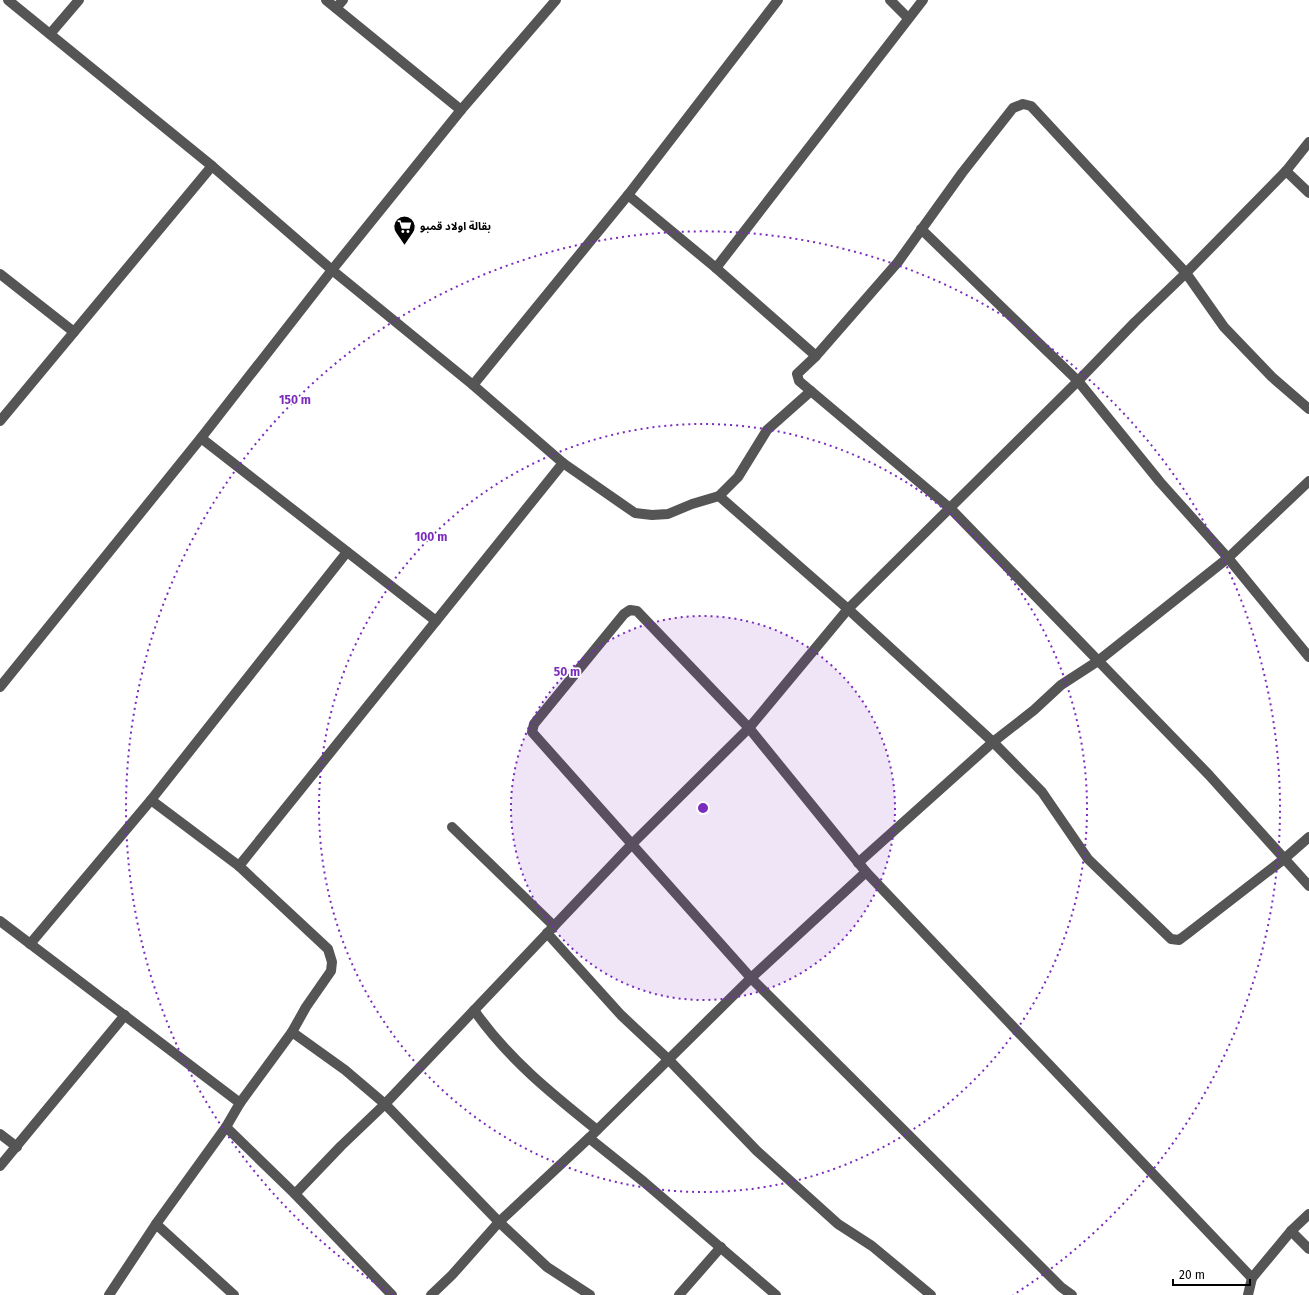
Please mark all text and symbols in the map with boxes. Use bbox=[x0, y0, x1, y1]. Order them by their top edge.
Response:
supermarket icon: بقالة اولاد قمبو bbox=[391, 213, 417, 246]
place label: بقالة اولاد قمبو bbox=[420, 220, 491, 233]
text: 150 m bbox=[279, 393, 311, 407]
text: 100 m bbox=[415, 530, 447, 544]
text: 50 m bbox=[554, 665, 580, 679]
centre of rings bbox=[696, 801, 710, 815]
scale bar bbox=[1173, 1261, 1250, 1287]
text: 20 m bbox=[1179, 1268, 1205, 1282]

